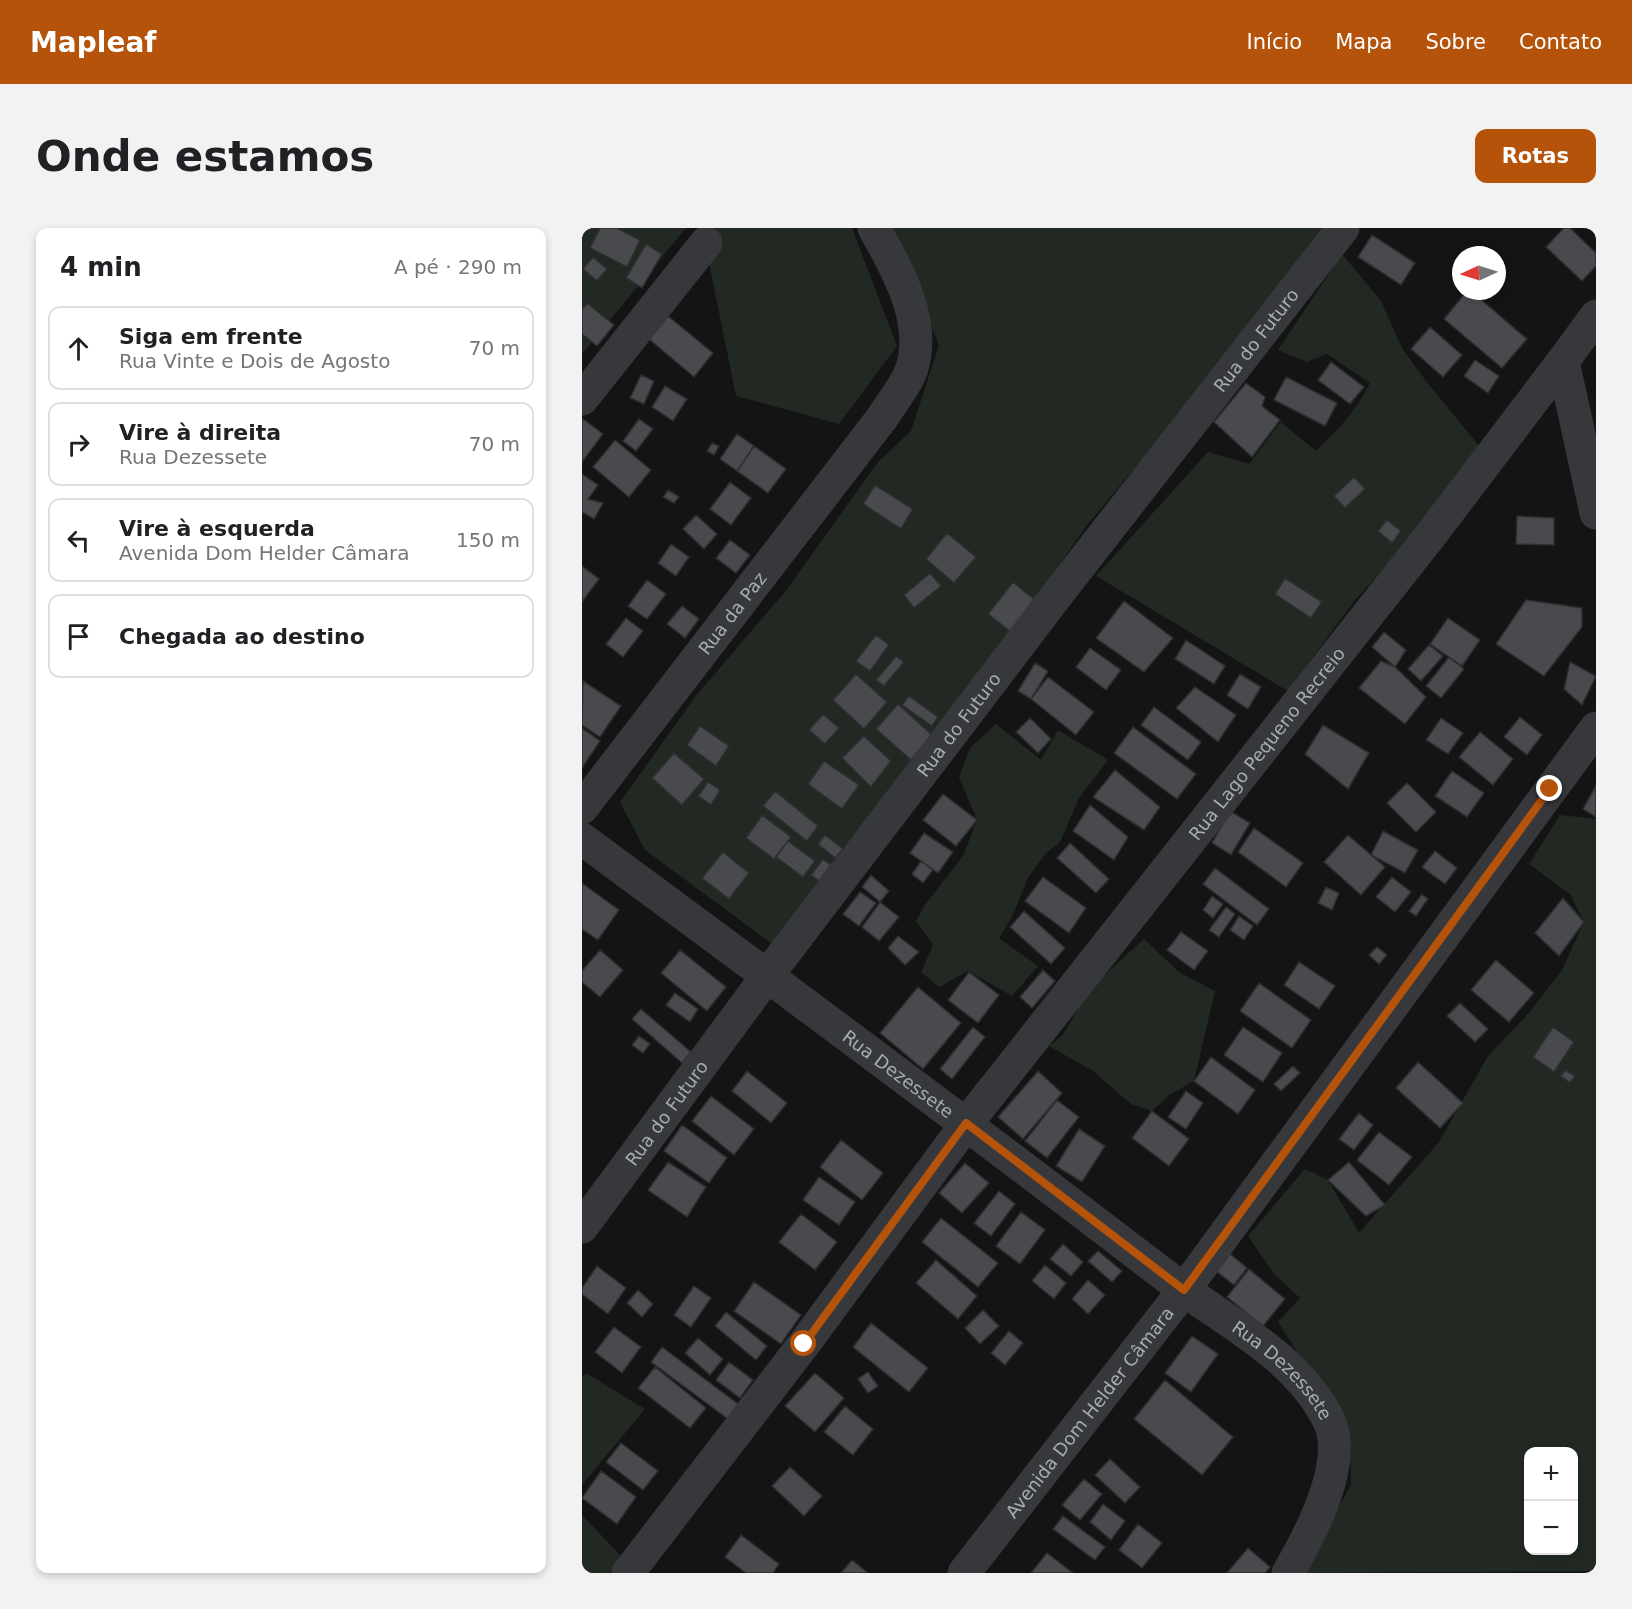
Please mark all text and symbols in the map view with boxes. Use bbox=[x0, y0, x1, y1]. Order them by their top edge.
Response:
text: Mapleaf bbox=[30, 26, 156, 59]
text: Início bbox=[1247, 30, 1302, 54]
text: Mapa bbox=[1335, 30, 1392, 54]
text: Sobre bbox=[1425, 30, 1486, 54]
text: Contato bbox=[1519, 30, 1602, 54]
button: Rotas bbox=[1475, 129, 1596, 183]
text: Onde estamos bbox=[36, 132, 374, 181]
north arrow bbox=[1452, 246, 1506, 300]
text: 4 min bbox=[60, 252, 142, 282]
text: A pé · 290 m bbox=[394, 255, 522, 279]
street label: Rua do Futuro bbox=[1209, 284, 1303, 396]
text: Siga em frente bbox=[119, 324, 303, 349]
icon: ahead bbox=[62, 332, 95, 365]
text: 70 m bbox=[469, 336, 520, 360]
text: Rua Vinte e Dois de Agosto bbox=[119, 349, 390, 373]
text: Vire à direita bbox=[119, 420, 281, 445]
icon: right bbox=[62, 428, 95, 461]
text: 70 m bbox=[469, 432, 520, 456]
text: Rua Dezessete bbox=[119, 445, 267, 469]
text: Vire à esquerda bbox=[119, 516, 315, 541]
icon: left bbox=[62, 524, 95, 557]
text: 150 m bbox=[456, 528, 520, 552]
text: Avenida Dom Helder Câmara bbox=[119, 541, 410, 565]
street label: Rua da Paz bbox=[694, 568, 770, 659]
icon: arrive bbox=[62, 620, 95, 653]
text: Chegada ao destino bbox=[119, 624, 365, 649]
street label: Rua Lago Pequeno Recreio bbox=[1184, 643, 1349, 844]
street label: Rua do Futuro bbox=[912, 668, 1005, 781]
route end bbox=[1536, 775, 1562, 801]
street label: Rua Dezessete bbox=[839, 1025, 958, 1122]
street label: Rua do Futuro bbox=[621, 1056, 712, 1169]
street label: Avenida Dom Helder Câmara bbox=[1001, 1302, 1178, 1522]
street label: Rua Dezessete bbox=[1228, 1316, 1337, 1423]
route start bbox=[790, 1330, 816, 1356]
map controls bbox=[1524, 1447, 1578, 1555]
button: + bbox=[1524, 1447, 1578, 1501]
button: − bbox=[1524, 1501, 1578, 1555]

